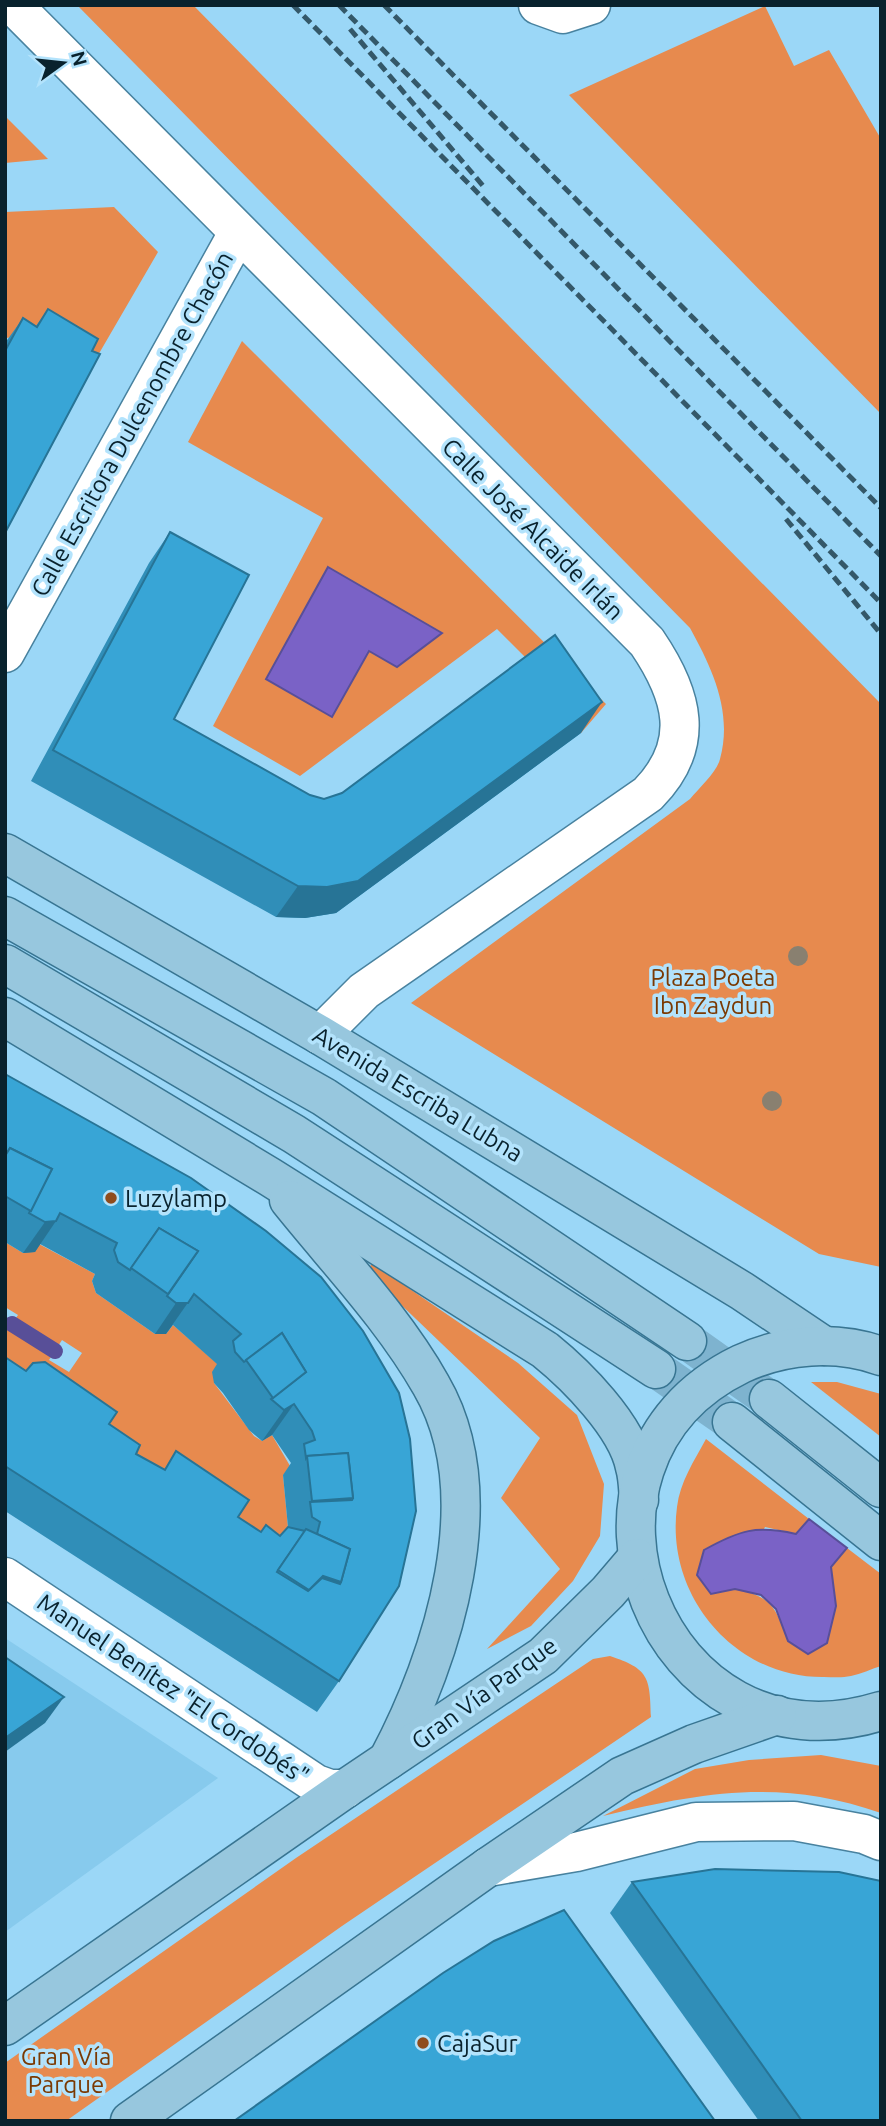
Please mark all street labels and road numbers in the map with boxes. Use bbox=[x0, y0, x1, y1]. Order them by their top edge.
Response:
street label: Calle Escritora Dulcenombre Chacón bbox=[26, 247, 238, 601]
street label: Calle José Alcaide Irlán bbox=[437, 433, 629, 625]
street label: Avenida Escriba Lubna bbox=[308, 1021, 528, 1167]
street label: Manuel Benítez "El Cordobés" bbox=[33, 1588, 313, 1790]
street label: Gran Vía Parque bbox=[406, 1631, 562, 1755]

